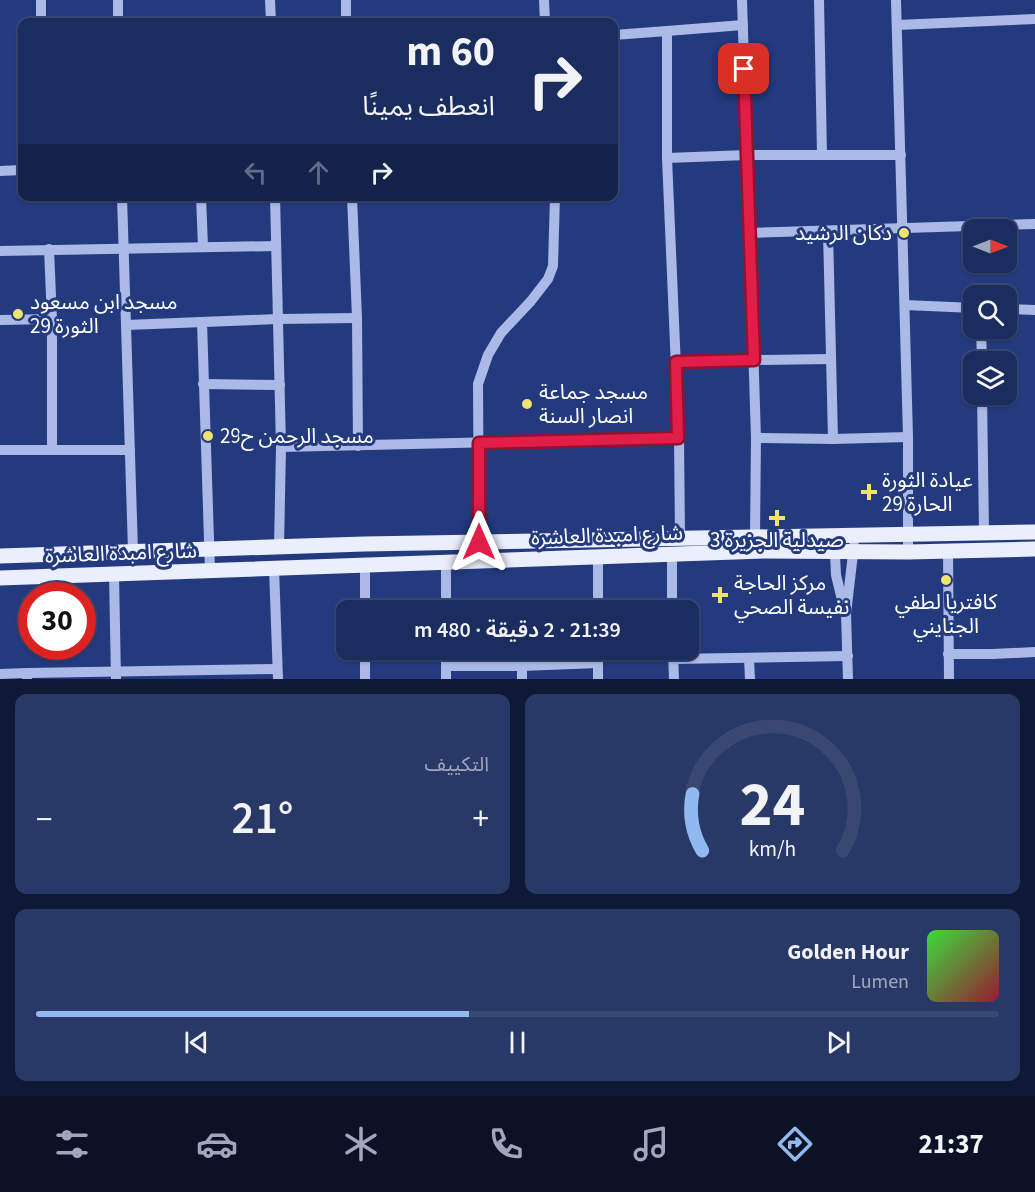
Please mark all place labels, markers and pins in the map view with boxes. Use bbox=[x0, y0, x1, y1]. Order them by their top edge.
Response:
pin bbox=[718, 43, 769, 94]
place label: دكان الرشيد bbox=[795, 218, 892, 248]
marker: دكان الرشيد bbox=[897, 226, 911, 240]
place label: مسجد ابن مسعود الثورة 29 bbox=[30, 287, 178, 341]
marker: مسجد ابن مسعود الثورة 29 bbox=[11, 307, 25, 321]
place label: مسجد جماعة انصار السنة bbox=[539, 377, 648, 431]
marker: مسجد جماعة انصار السنة bbox=[520, 397, 534, 411]
place label: مسجد الرحمن ح29 bbox=[220, 421, 374, 451]
marker: مسجد الرحمن ح29 bbox=[201, 429, 215, 443]
place label: عيادة الثورة الحارة 29 bbox=[882, 465, 973, 519]
marker: عيادة الثورة الحارة 29 bbox=[860, 483, 878, 501]
marker: صيدلية الجزيرة 3 bbox=[770, 511, 784, 525]
place label: صيدلية الجزيرة 3 bbox=[710, 525, 844, 555]
place label: مركز الحاجة نفيسة الصحي bbox=[734, 568, 849, 623]
marker: كافتريا لطفي الجنايني bbox=[939, 573, 953, 587]
marker: مركز الحاجة نفيسة الصحي bbox=[711, 586, 729, 604]
place label: كافتريا لطفي الجنايني bbox=[895, 587, 998, 642]

